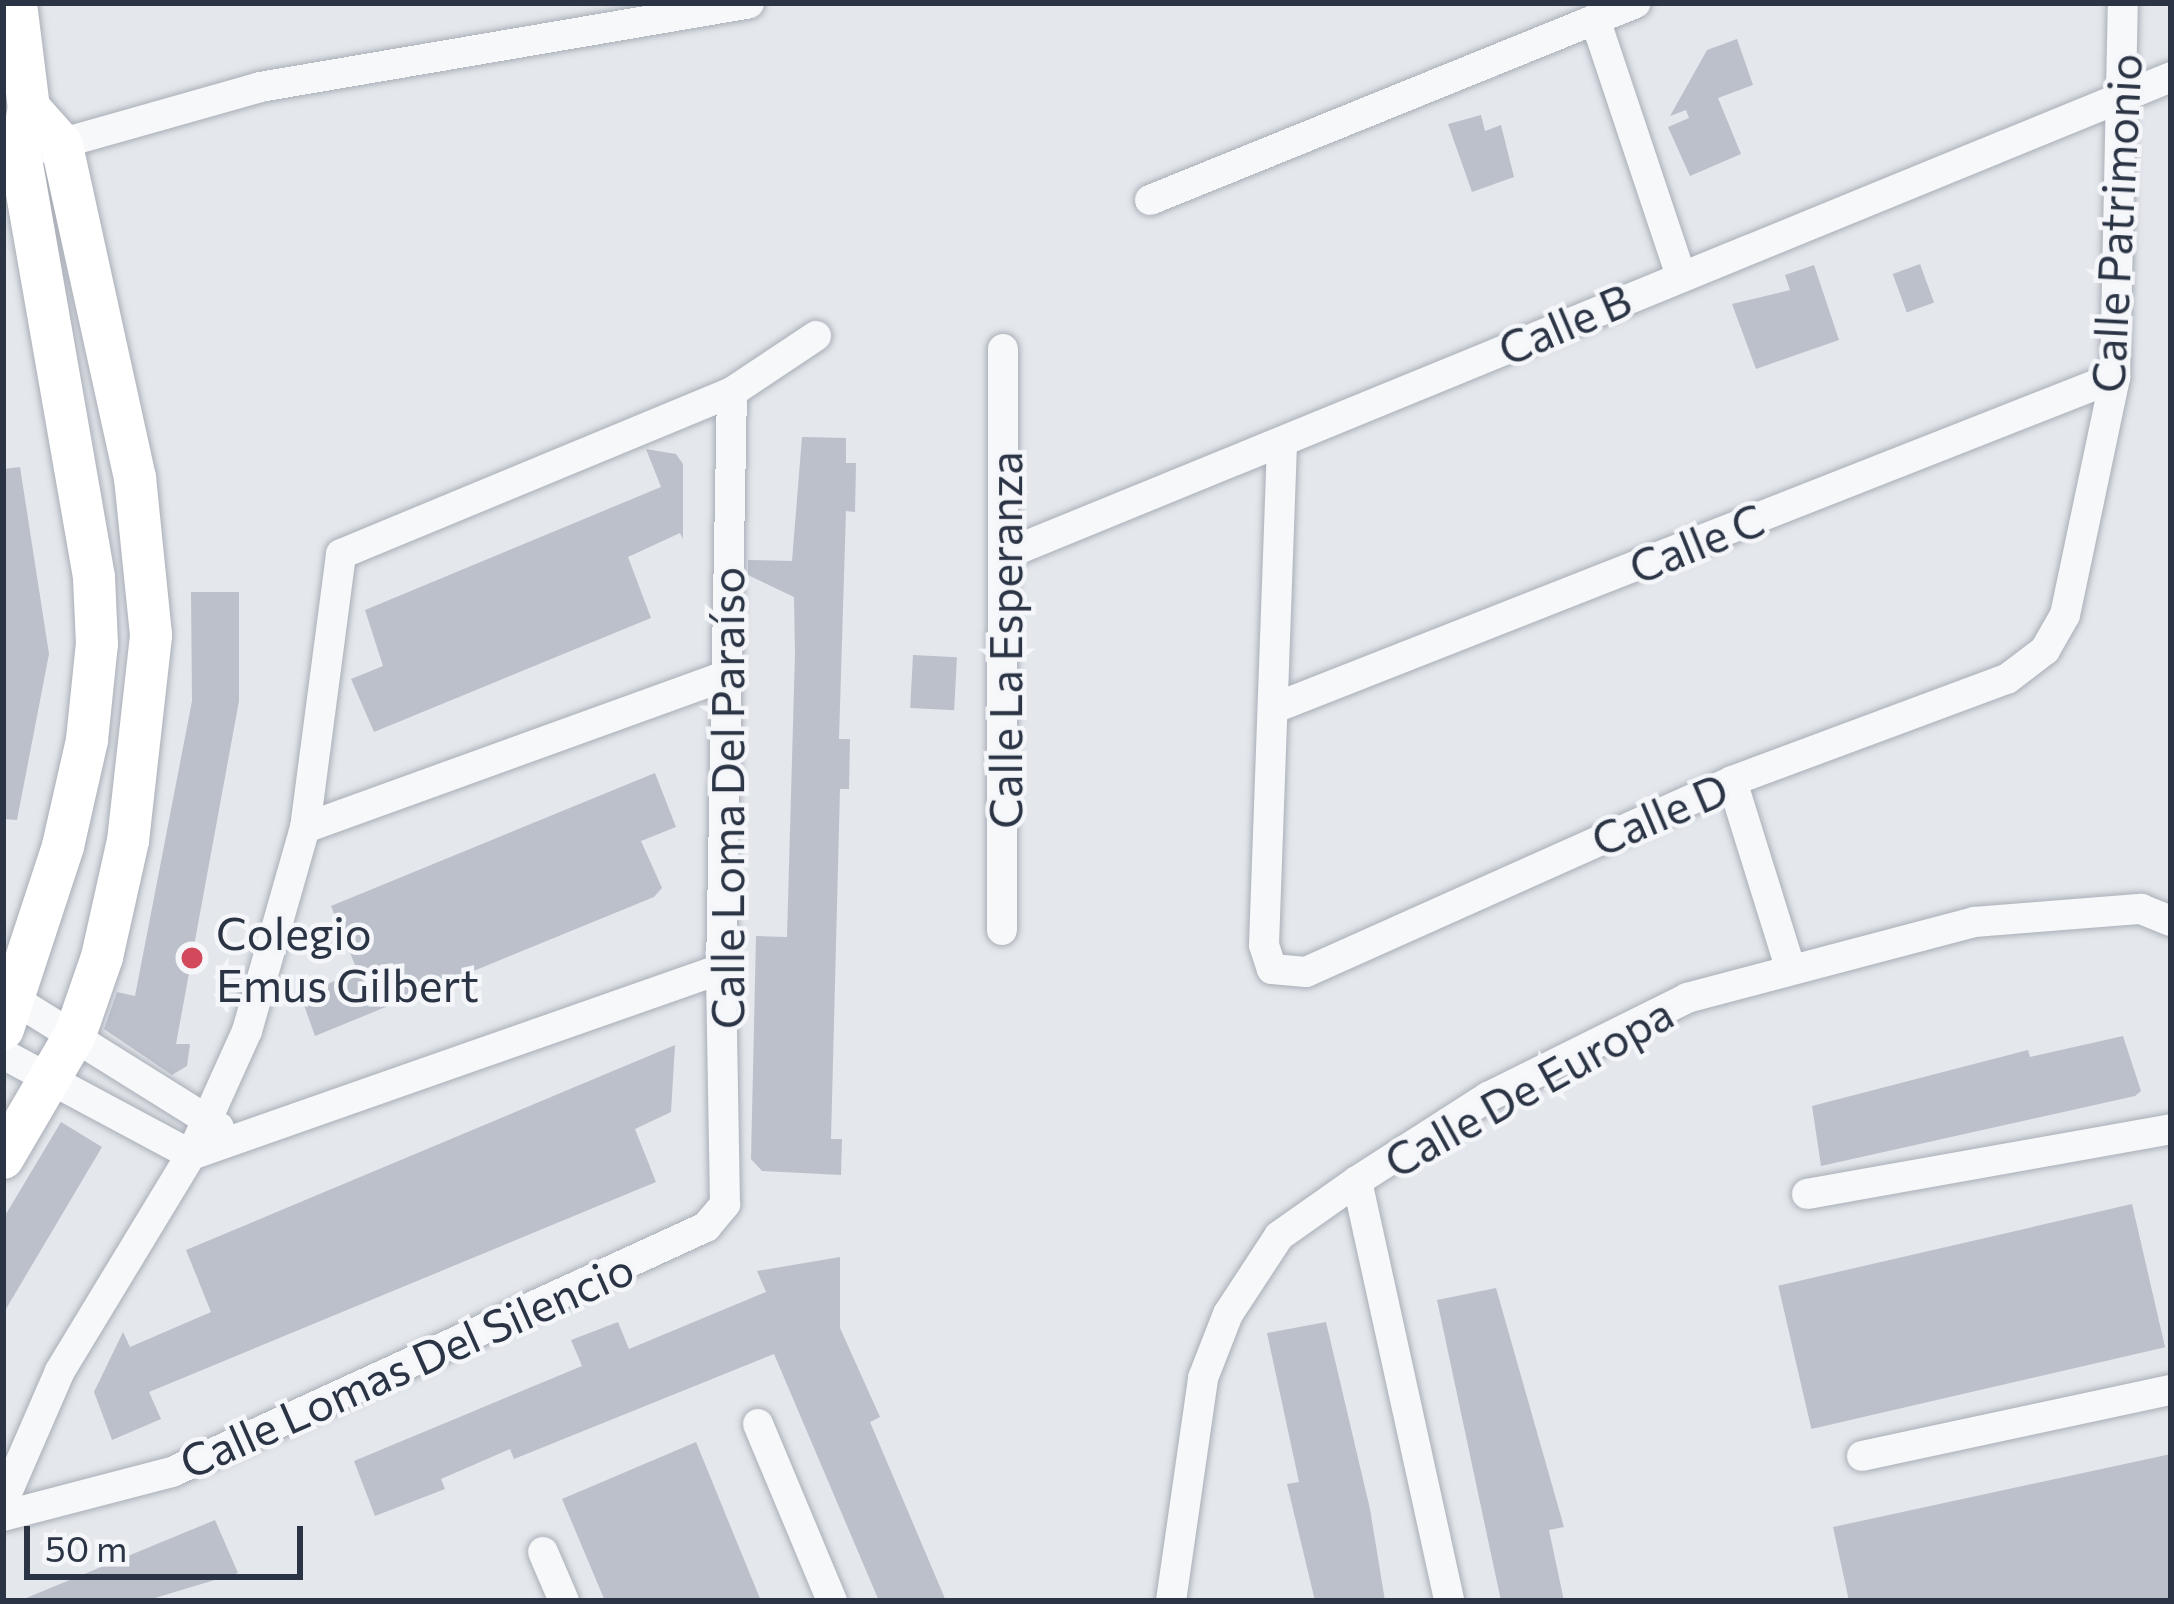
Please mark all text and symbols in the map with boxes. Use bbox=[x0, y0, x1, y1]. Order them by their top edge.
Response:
street label: Calle Patrimonio bbox=[2079, 52, 2151, 394]
street label: Calle B bbox=[1490, 271, 1638, 375]
street label: Calle La Esperanza bbox=[977, 451, 1031, 829]
street label: Calle C bbox=[1621, 491, 1771, 593]
street label: Calle Loma Del Paraíso bbox=[699, 567, 753, 1029]
street label: Calle D bbox=[1583, 760, 1735, 866]
place label: Colegio Emus Gilbert bbox=[216, 905, 479, 1011]
marker: Colegio Emus Gilbert bbox=[179, 945, 205, 971]
street label: Calle De Europa bbox=[1374, 985, 1682, 1187]
street label: Calle Lomas Del Silencio bbox=[171, 1240, 641, 1488]
scale bar bbox=[30, 1502, 309, 1576]
text: 50 m bbox=[45, 1525, 127, 1569]

